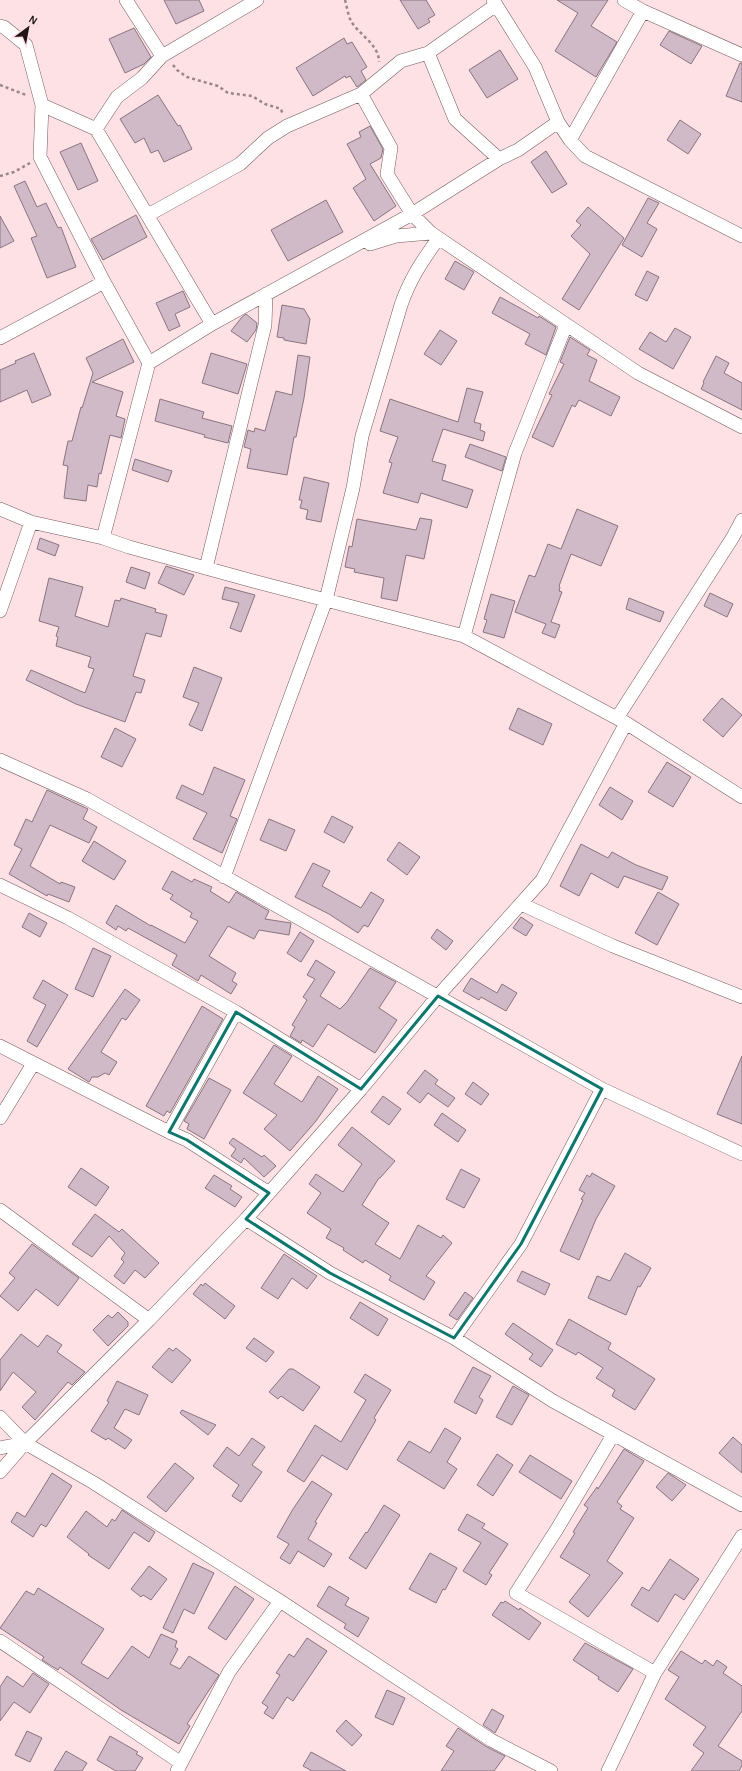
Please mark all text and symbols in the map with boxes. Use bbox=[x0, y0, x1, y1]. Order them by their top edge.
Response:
north arrow bbox=[8, 8, 48, 48]
text: N bbox=[27, 13, 39, 27]

